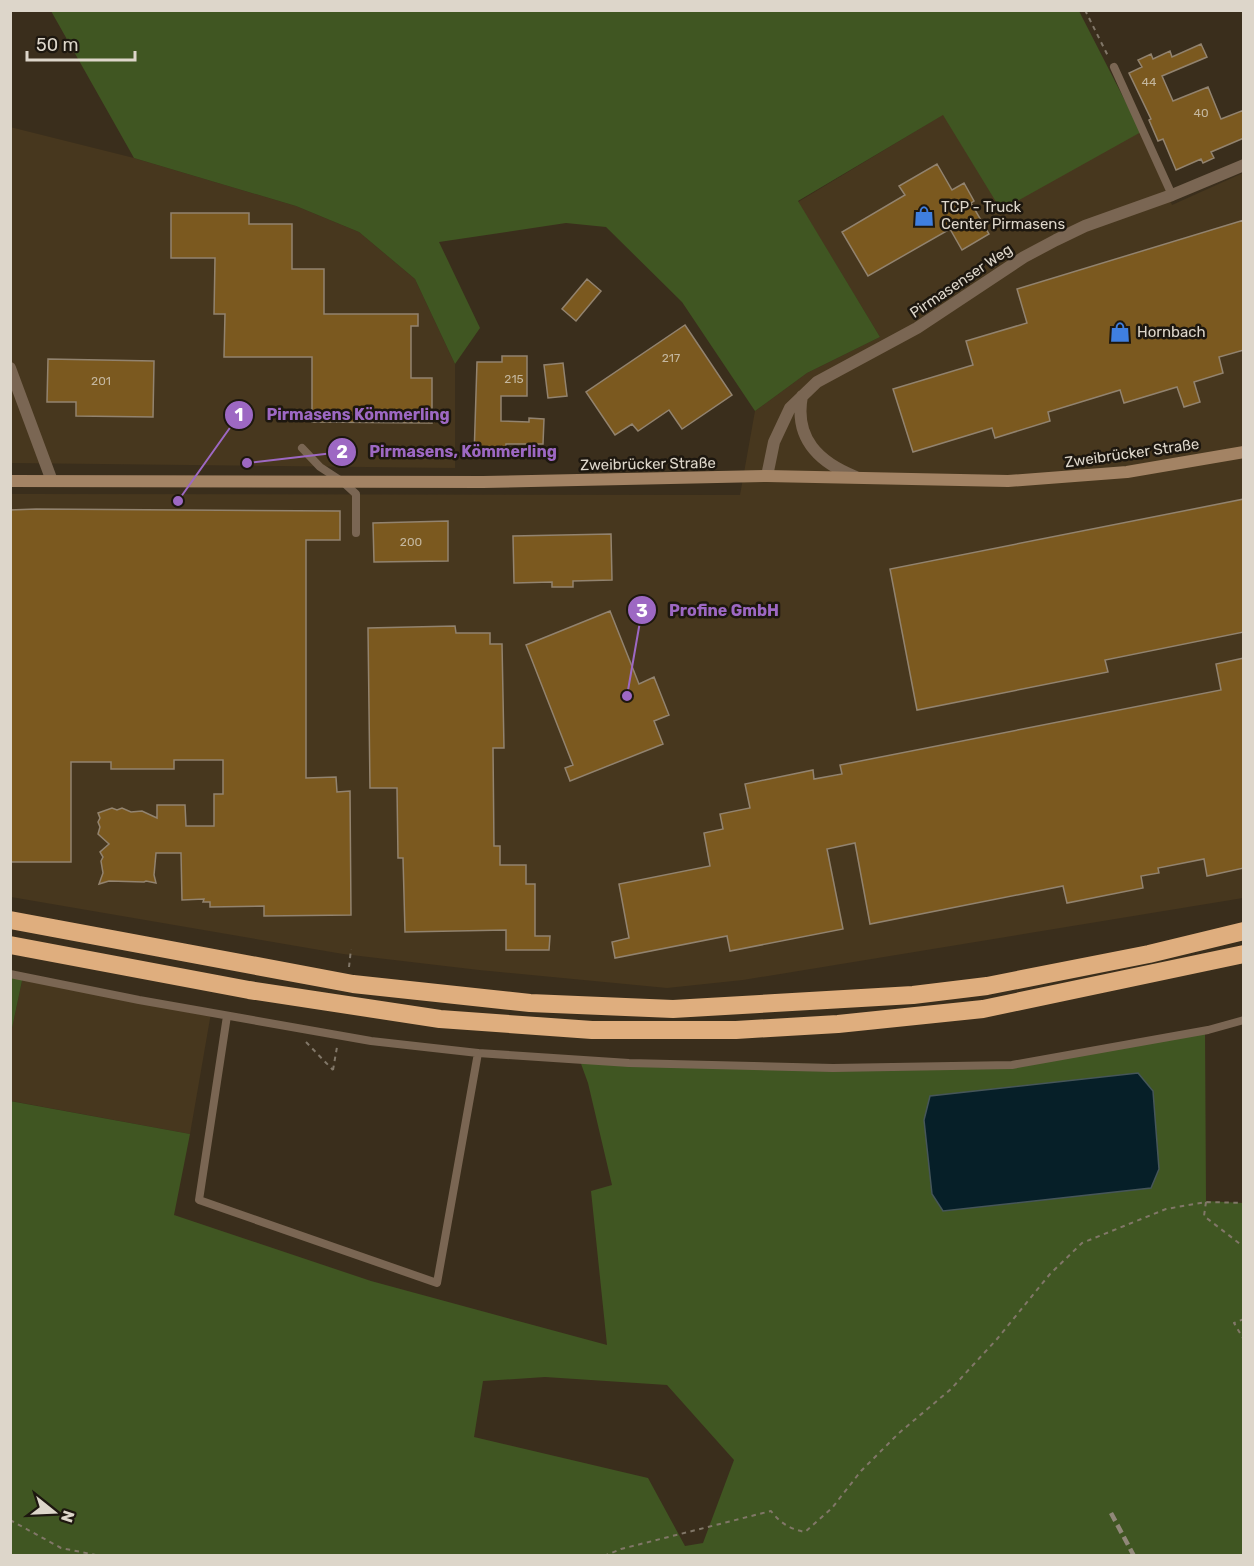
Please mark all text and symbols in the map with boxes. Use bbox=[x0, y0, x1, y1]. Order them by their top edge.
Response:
scale bar bbox=[27, 24, 135, 62]
text: 50 m bbox=[36, 34, 79, 56]
house number: 44 bbox=[1142, 75, 1157, 89]
house number: 40 bbox=[1193, 106, 1209, 120]
place label: TCP - Truck Center Pirmasens bbox=[941, 198, 1065, 233]
shop icon: TCP - Truck Center Pirmasens bbox=[912, 204, 936, 228]
street label: Pirmasenser Weg bbox=[906, 240, 1016, 322]
shop icon: Hornbach bbox=[1108, 320, 1132, 344]
place label: Hornbach bbox=[1137, 323, 1206, 341]
house number: 217 bbox=[662, 351, 680, 365]
house number: 215 bbox=[504, 372, 524, 386]
house number: 201 bbox=[91, 374, 111, 388]
callout: Pirmasens Kömmerling bbox=[224, 398, 461, 432]
text: 1 bbox=[235, 404, 243, 426]
text: Pirmasens Kömmerling bbox=[266, 405, 450, 424]
callout: Pirmasens, Kömmerling bbox=[327, 435, 569, 469]
street label: Zweibrücker Straße bbox=[1064, 435, 1200, 471]
text: 2 bbox=[336, 441, 348, 463]
text: Pirmasens, Kömmerling bbox=[369, 442, 557, 461]
street label: Zweibrücker Straße bbox=[580, 454, 716, 474]
house number: 200 bbox=[400, 535, 422, 549]
callout: Profine GmbH bbox=[627, 593, 791, 627]
text: 3 bbox=[636, 600, 648, 622]
text: Profine GmbH bbox=[669, 601, 779, 620]
north arrow bbox=[24, 1482, 84, 1542]
text: N bbox=[57, 1508, 79, 1525]

